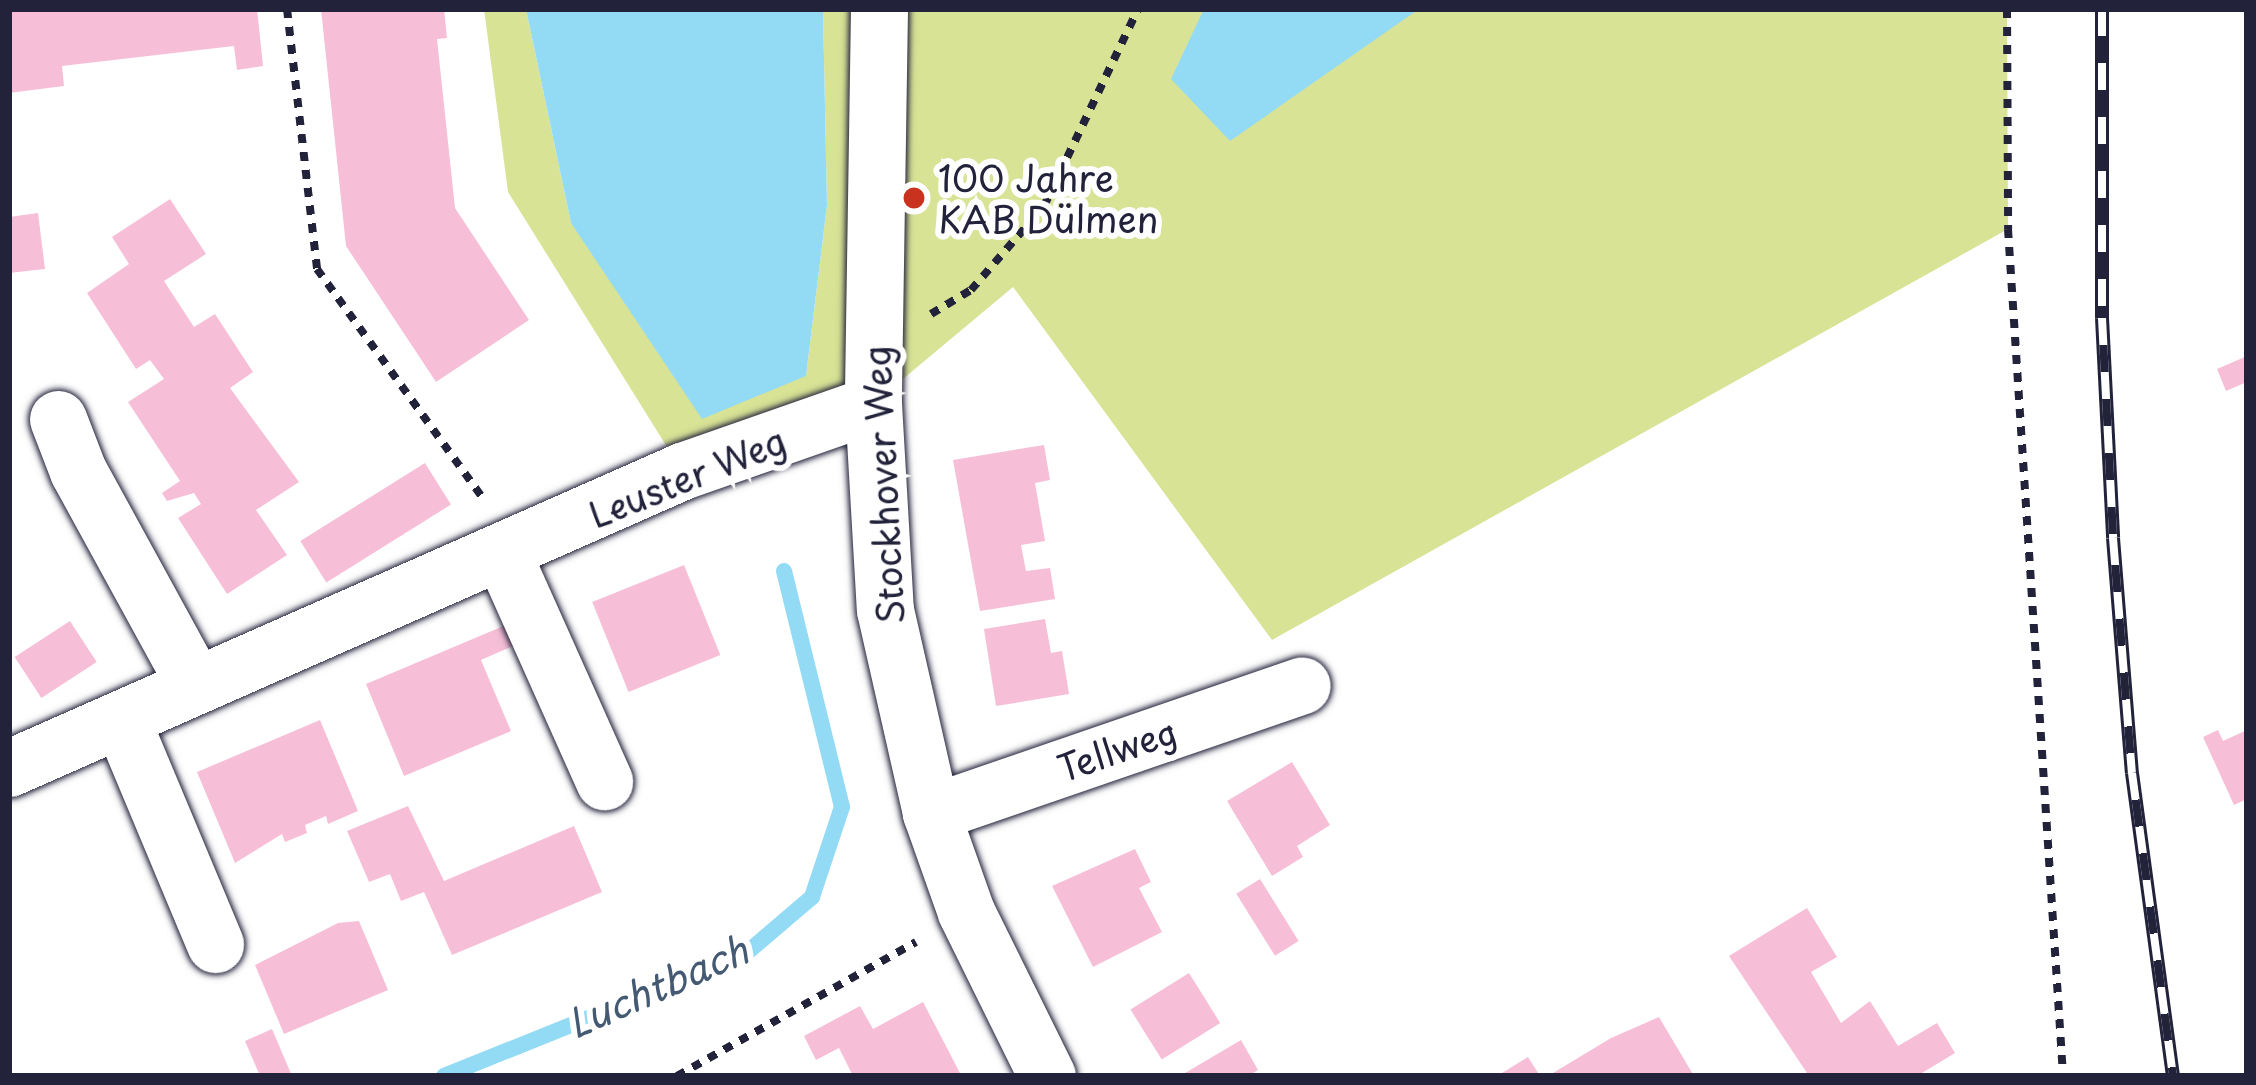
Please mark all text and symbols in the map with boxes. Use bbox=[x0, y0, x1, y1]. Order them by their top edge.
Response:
place label: 100 Jahre KAB Dülmen bbox=[938, 155, 1161, 240]
marker: 100 Jahre KAB Dülmen bbox=[901, 185, 927, 211]
street label: Stockhover Weg bbox=[854, 344, 912, 626]
street label: Leuster Weg bbox=[580, 417, 794, 537]
street label: Tellweg bbox=[1052, 709, 1182, 789]
water label: Luchtbach bbox=[559, 925, 755, 1047]

